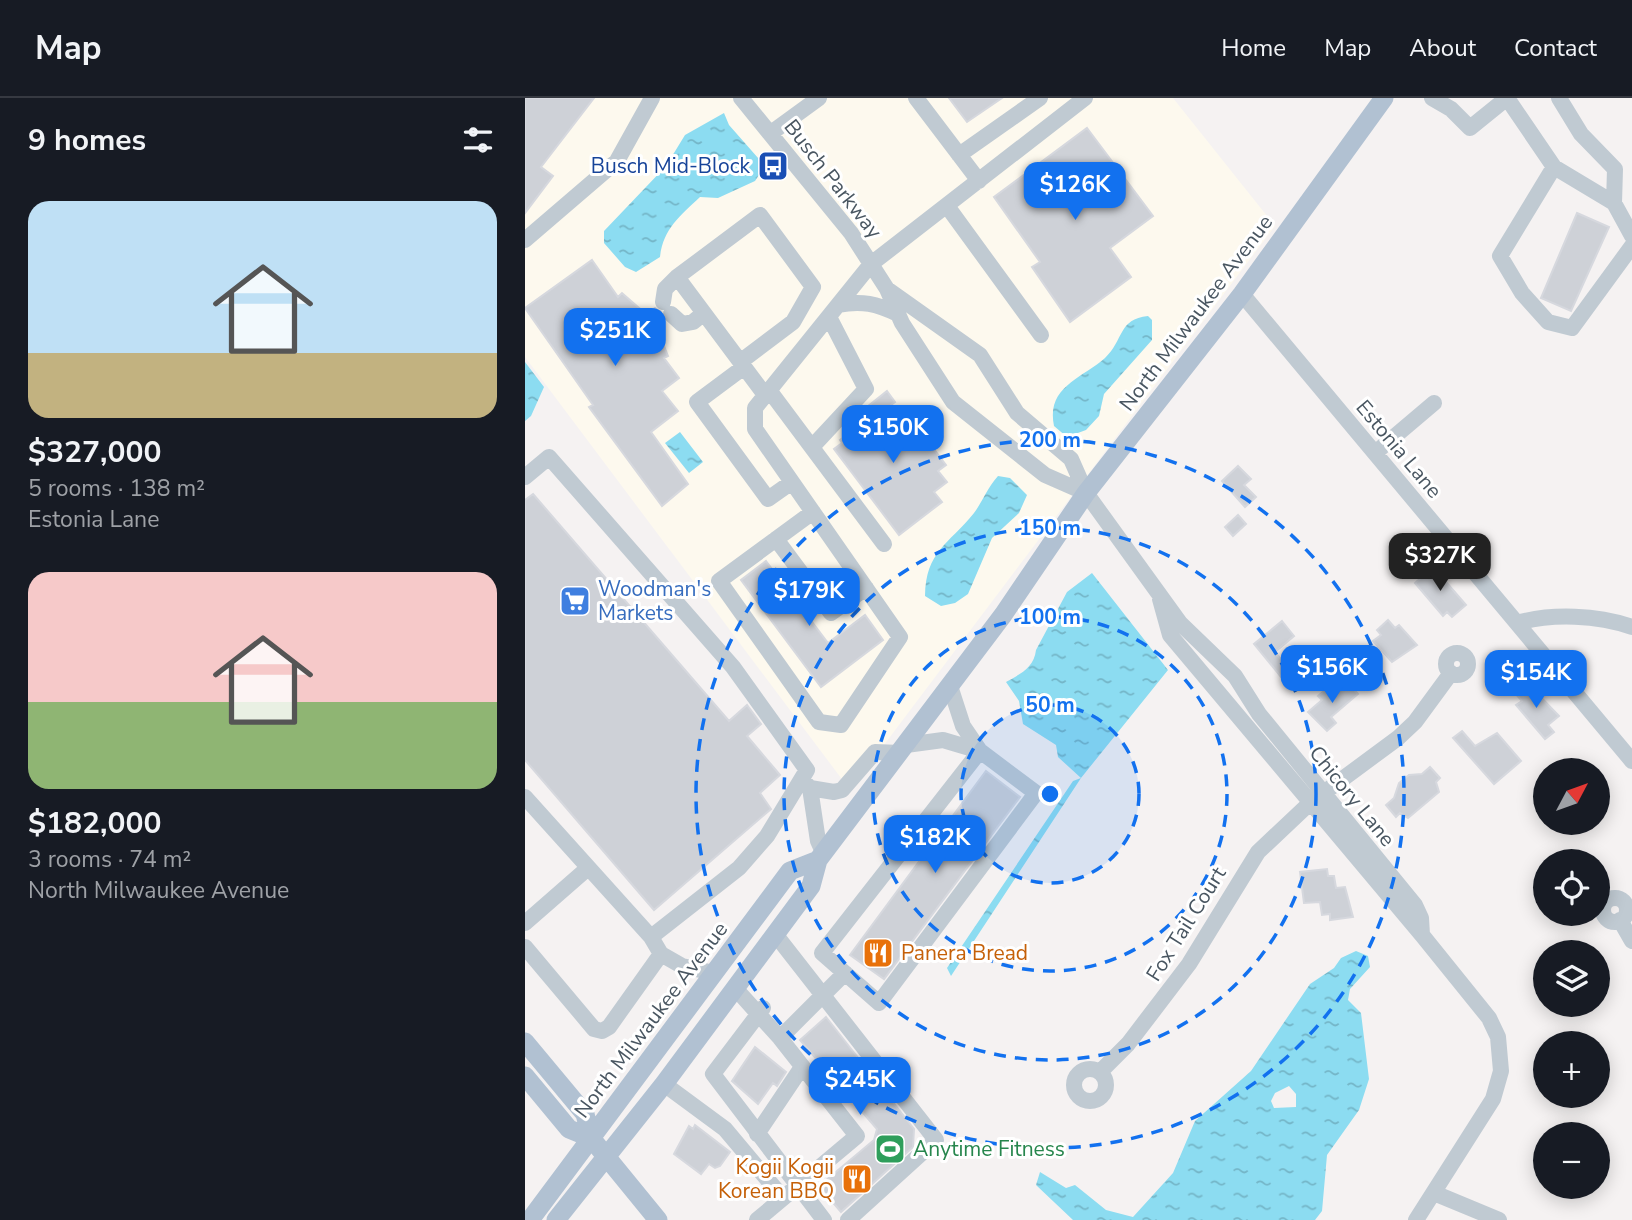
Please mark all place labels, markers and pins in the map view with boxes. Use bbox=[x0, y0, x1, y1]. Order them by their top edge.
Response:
bus stop icon: Busch Mid-Block bbox=[756, 149, 790, 183]
place label: Busch Mid-Block bbox=[591, 152, 750, 180]
pin: $126K bbox=[1026, 162, 1124, 222]
pin: $251K bbox=[566, 308, 664, 368]
pin: $150K bbox=[844, 406, 942, 465]
pin: $327K bbox=[1391, 533, 1489, 593]
pin: $179K bbox=[760, 568, 858, 628]
place label: Woodman's Markets bbox=[598, 575, 711, 627]
supermarket icon: Woodman's Markets bbox=[558, 584, 592, 618]
pin: $156K bbox=[1283, 646, 1381, 705]
pin: $154K bbox=[1487, 650, 1585, 710]
centre of rings bbox=[1038, 782, 1062, 806]
pin: $182K bbox=[886, 816, 984, 875]
restaurant icon: Panera Bread bbox=[861, 936, 895, 970]
place label: Panera Bread bbox=[901, 939, 1028, 967]
pin: $245K bbox=[811, 1058, 909, 1117]
sports icon: Anytime Fitness bbox=[873, 1132, 907, 1166]
place label: Anytime Fitness bbox=[913, 1135, 1065, 1163]
place label: Kogii Kogii Korean BBQ bbox=[718, 1153, 834, 1205]
restaurant icon: Kogii Kogii Korean BBQ bbox=[840, 1162, 874, 1196]

